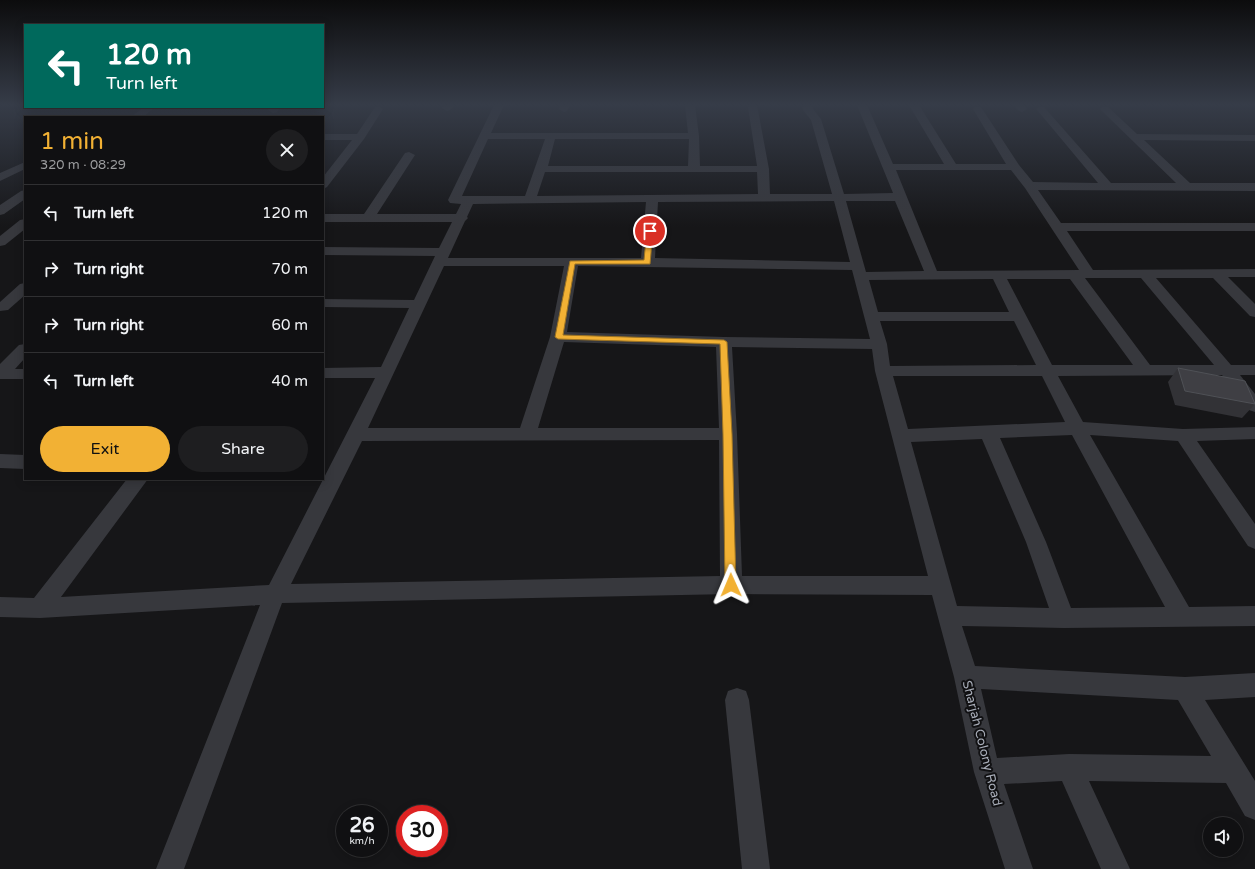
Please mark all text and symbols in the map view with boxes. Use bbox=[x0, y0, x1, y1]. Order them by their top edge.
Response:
text: 120 m bbox=[106, 38, 192, 72]
icon: left bbox=[40, 40, 92, 92]
text: Turn left bbox=[106, 72, 178, 94]
text: 1 min bbox=[40, 127, 104, 156]
button: close bbox=[266, 129, 308, 171]
text: 320 m · 08:29 bbox=[40, 157, 126, 173]
icon: left bbox=[40, 202, 62, 224]
text: Turn left bbox=[74, 204, 134, 222]
text: 120 m bbox=[262, 204, 308, 222]
pin bbox=[633, 214, 667, 248]
icon: arrive bbox=[639, 220, 661, 242]
icon: right bbox=[40, 258, 62, 280]
text: Turn right bbox=[74, 260, 144, 278]
text: 70 m bbox=[271, 260, 308, 278]
icon: right bbox=[40, 314, 62, 336]
text: Turn right bbox=[74, 316, 144, 334]
text: 60 m bbox=[271, 316, 308, 334]
icon: left bbox=[40, 370, 62, 392]
text: Turn left bbox=[74, 372, 134, 390]
text: 40 m bbox=[271, 372, 308, 390]
button: Exit bbox=[40, 426, 170, 472]
button: Share bbox=[178, 426, 308, 472]
position arrow bbox=[710, 564, 752, 606]
street label: Sharjah Colony Road bbox=[959, 679, 1005, 808]
speed limit sign: 30 bbox=[396, 805, 448, 857]
text: 26 bbox=[349, 814, 375, 838]
map controls bbox=[1203, 817, 1243, 857]
button: sound bbox=[1203, 817, 1243, 857]
text: km/h bbox=[349, 835, 375, 847]

